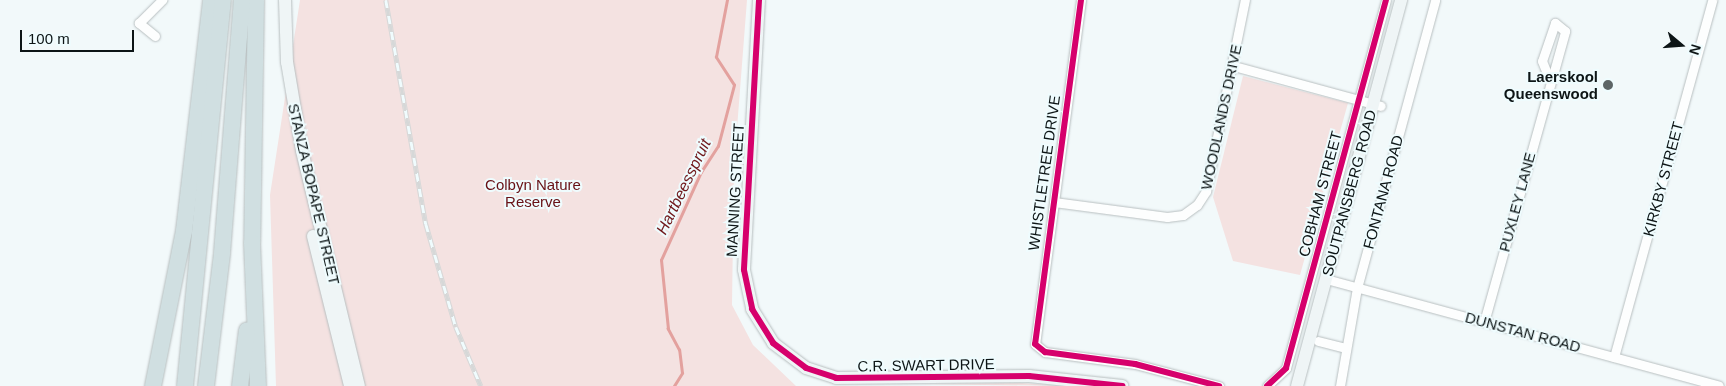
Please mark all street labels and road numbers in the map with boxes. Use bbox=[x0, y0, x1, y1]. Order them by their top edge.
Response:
street label: WOODLANDS DRIVE bbox=[1197, 43, 1245, 191]
street label: WHISTLETREE DRIVE bbox=[1024, 94, 1064, 252]
street label: STANZA BOPAPE STREET bbox=[284, 101, 344, 287]
street label: SOUTPANSBERG ROAD bbox=[1318, 108, 1380, 278]
street label: KIRKBY STREET bbox=[1639, 120, 1687, 238]
street label: MANNING STREET bbox=[723, 123, 747, 257]
street label: COBHAM STREET bbox=[1295, 129, 1345, 259]
street label: FONTANA ROAD bbox=[1359, 133, 1407, 251]
street label: PUXLEY LANE bbox=[1495, 150, 1539, 254]
street label: DUNSTAN ROAD bbox=[1463, 308, 1583, 356]
street label: C.R. SWART DRIVE bbox=[857, 355, 995, 375]

